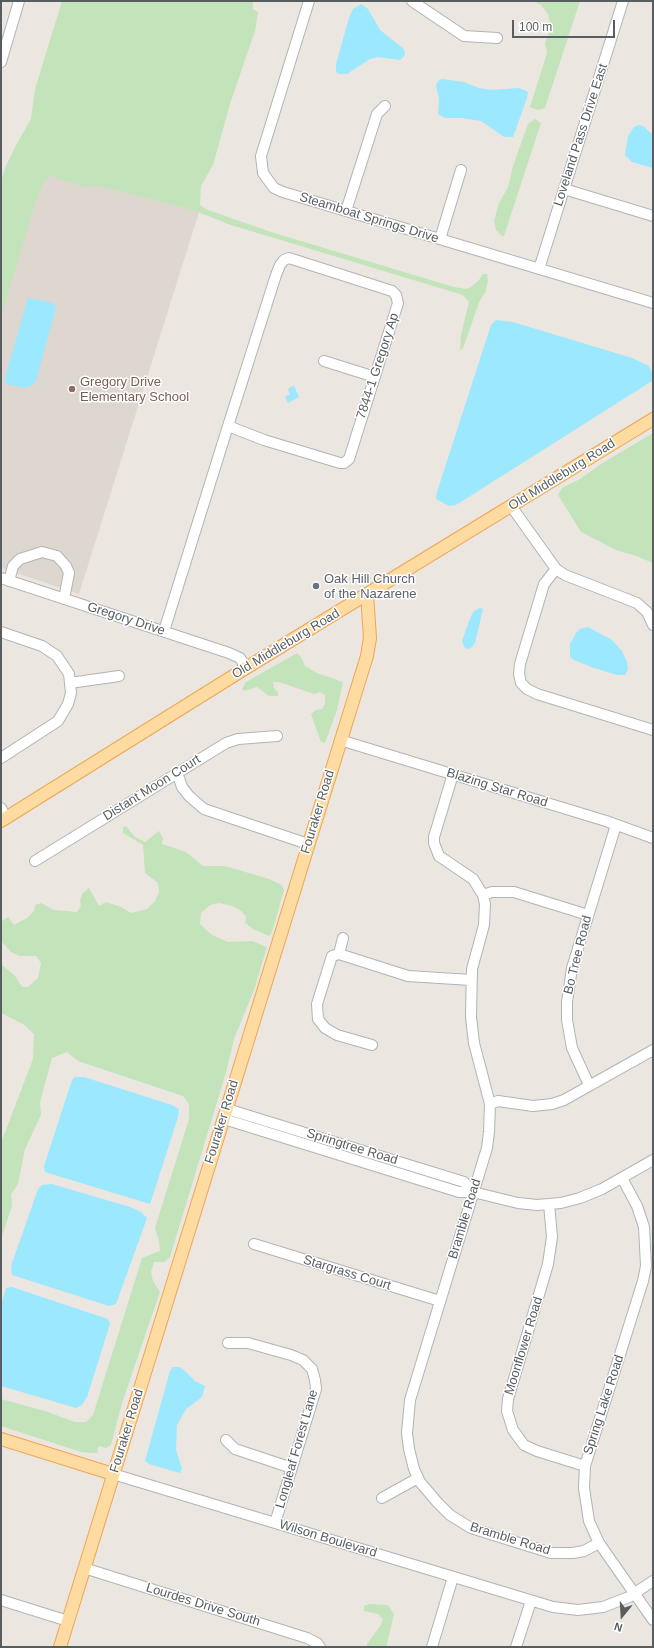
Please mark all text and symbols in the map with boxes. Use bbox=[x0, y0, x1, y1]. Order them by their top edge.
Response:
scale bar bbox=[514, 12, 617, 38]
text: 100 m bbox=[519, 20, 552, 34]
street label: Loveland Pass Drive East bbox=[551, 62, 611, 208]
street label: Steamboat Springs Drive bbox=[298, 189, 440, 247]
street label: 7844-1 Gregory Ap bbox=[353, 311, 403, 421]
place label: Gregory Drive Elementary School bbox=[80, 374, 189, 405]
marker: Gregory Drive Elementary School bbox=[67, 384, 77, 394]
street label: Old Middleburg Road bbox=[506, 436, 618, 514]
place label: Oak Hill Church of the Nazarene bbox=[324, 571, 417, 602]
marker: Oak Hill Church of the Nazarene bbox=[311, 581, 321, 591]
street label: Gregory Drive bbox=[85, 599, 167, 639]
street label: Old Middleburg Road bbox=[229, 606, 343, 682]
street label: Distant Moon Court bbox=[100, 752, 204, 824]
street label: Blazing Star Road bbox=[445, 765, 549, 811]
street label: Fouraker Road bbox=[298, 768, 338, 856]
street label: Bo Tree Road bbox=[561, 914, 595, 996]
street label: Fouraker Road bbox=[202, 1078, 242, 1166]
street label: Springtree Road bbox=[304, 1126, 400, 1168]
street label: Bramble Road bbox=[445, 1177, 485, 1261]
street label: Stargrass Court bbox=[301, 1252, 393, 1294]
street label: Moonflower Road bbox=[502, 1295, 546, 1397]
street label: Spring Lake Road bbox=[581, 1353, 627, 1457]
street label: Fouraker Road bbox=[107, 1387, 147, 1475]
street label: Longleaf Forest Lane bbox=[273, 1388, 321, 1510]
street label: Wilson Boulevard bbox=[277, 1517, 379, 1561]
street label: Bramble Road bbox=[468, 1519, 552, 1559]
street label: Lourdes Drive South bbox=[144, 1580, 262, 1630]
north arrow bbox=[602, 1596, 642, 1636]
text: N bbox=[613, 1620, 624, 1634]

